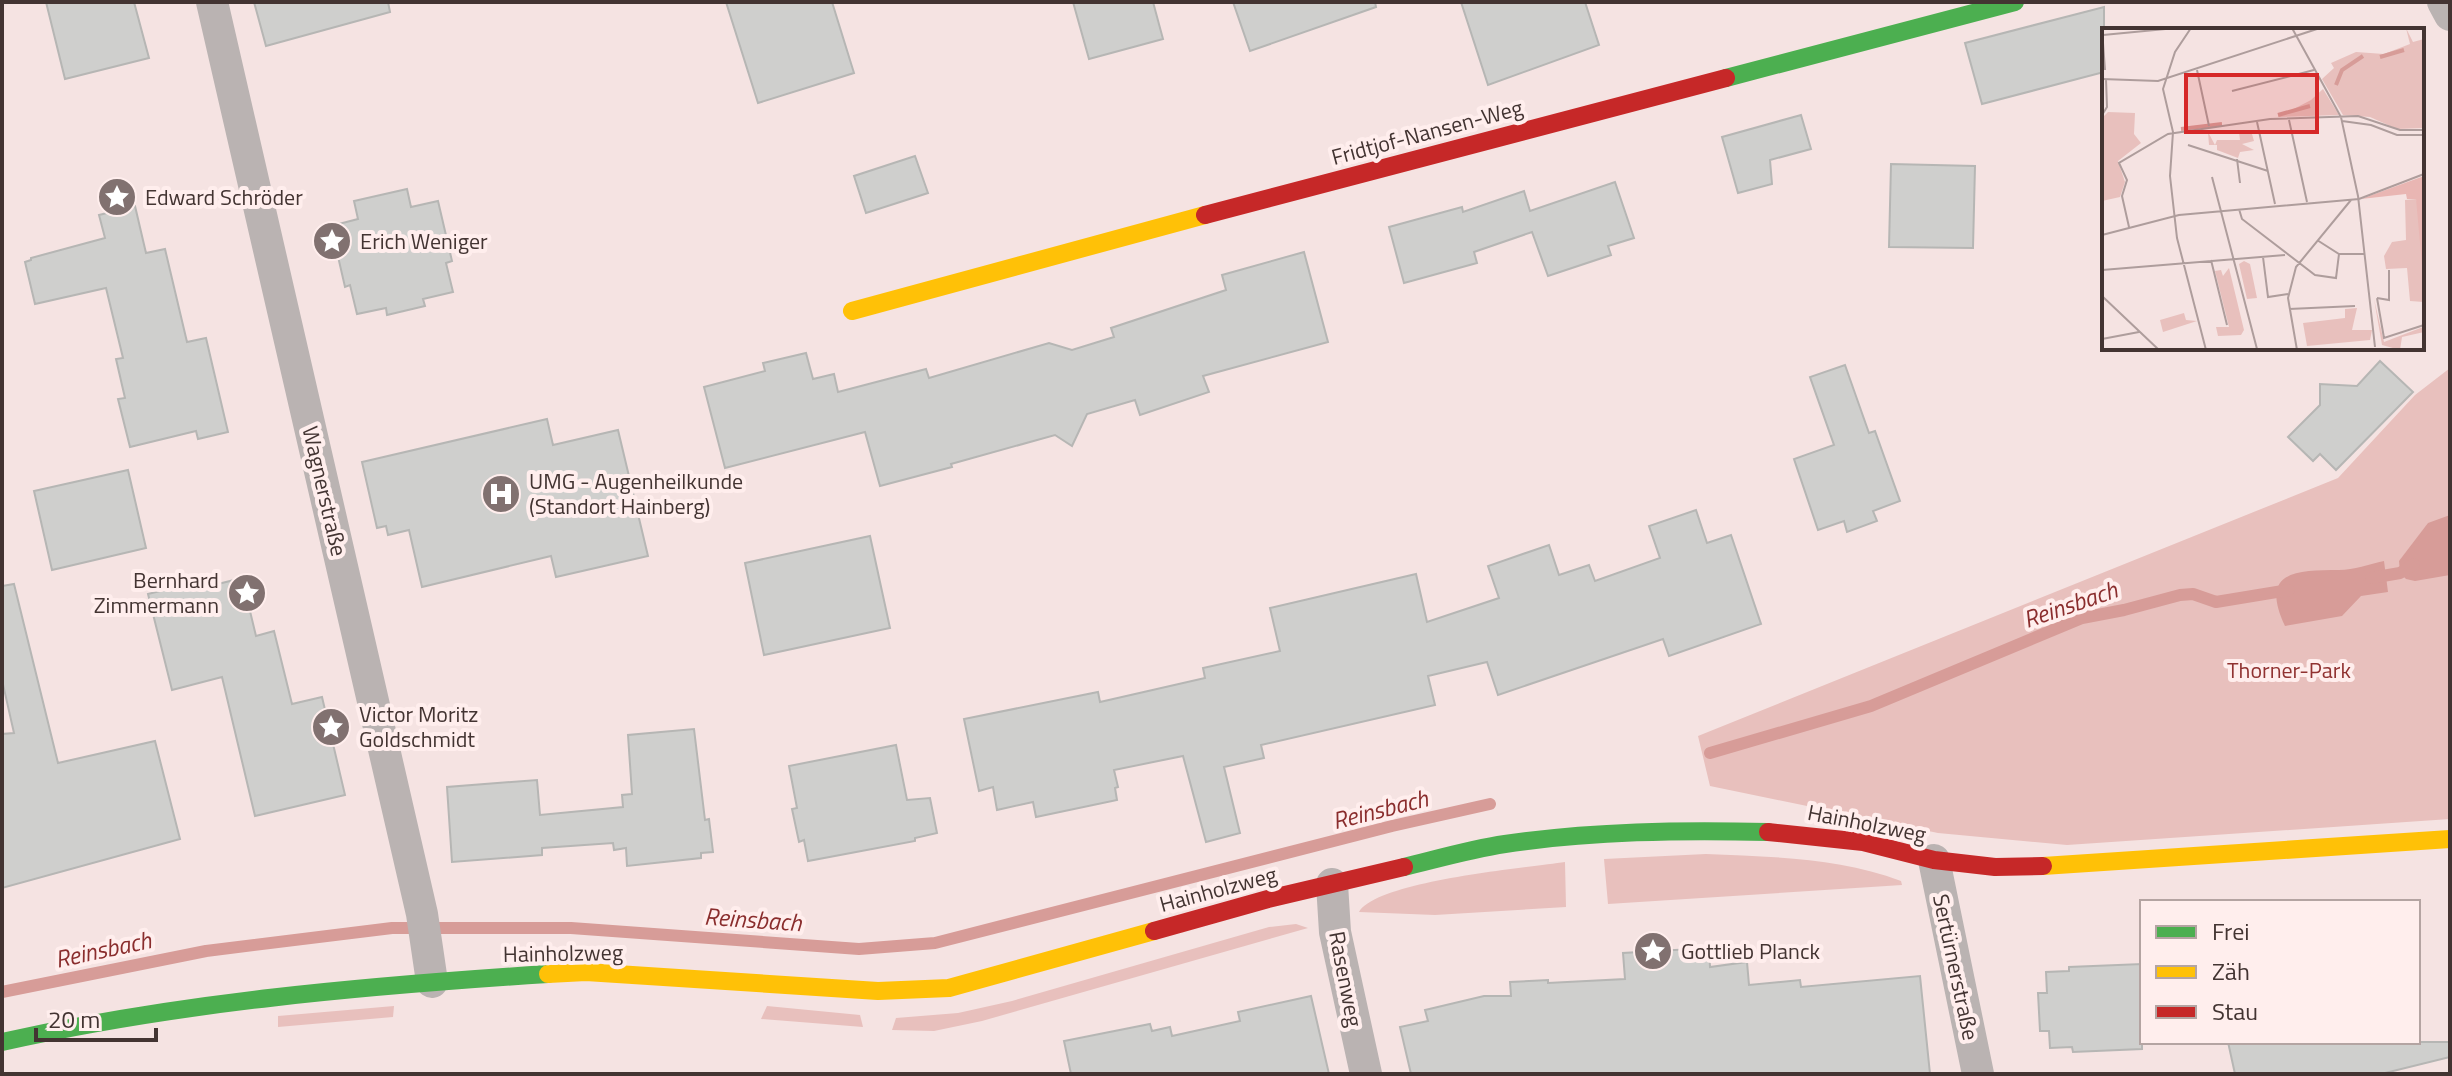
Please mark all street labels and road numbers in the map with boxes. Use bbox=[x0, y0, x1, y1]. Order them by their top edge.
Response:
street label: Fridtjof-Nansen-Weg bbox=[1328, 90, 1526, 174]
street label: Wagnerstraße bbox=[294, 423, 356, 559]
street label: Hainholzweg bbox=[1805, 795, 1929, 851]
street label: Hainholzweg bbox=[1156, 857, 1280, 921]
street label: Sertürnerstraße bbox=[1924, 891, 1988, 1043]
street label: Rasenweg bbox=[1320, 928, 1372, 1030]
street label: Hainholzweg bbox=[503, 935, 623, 971]

